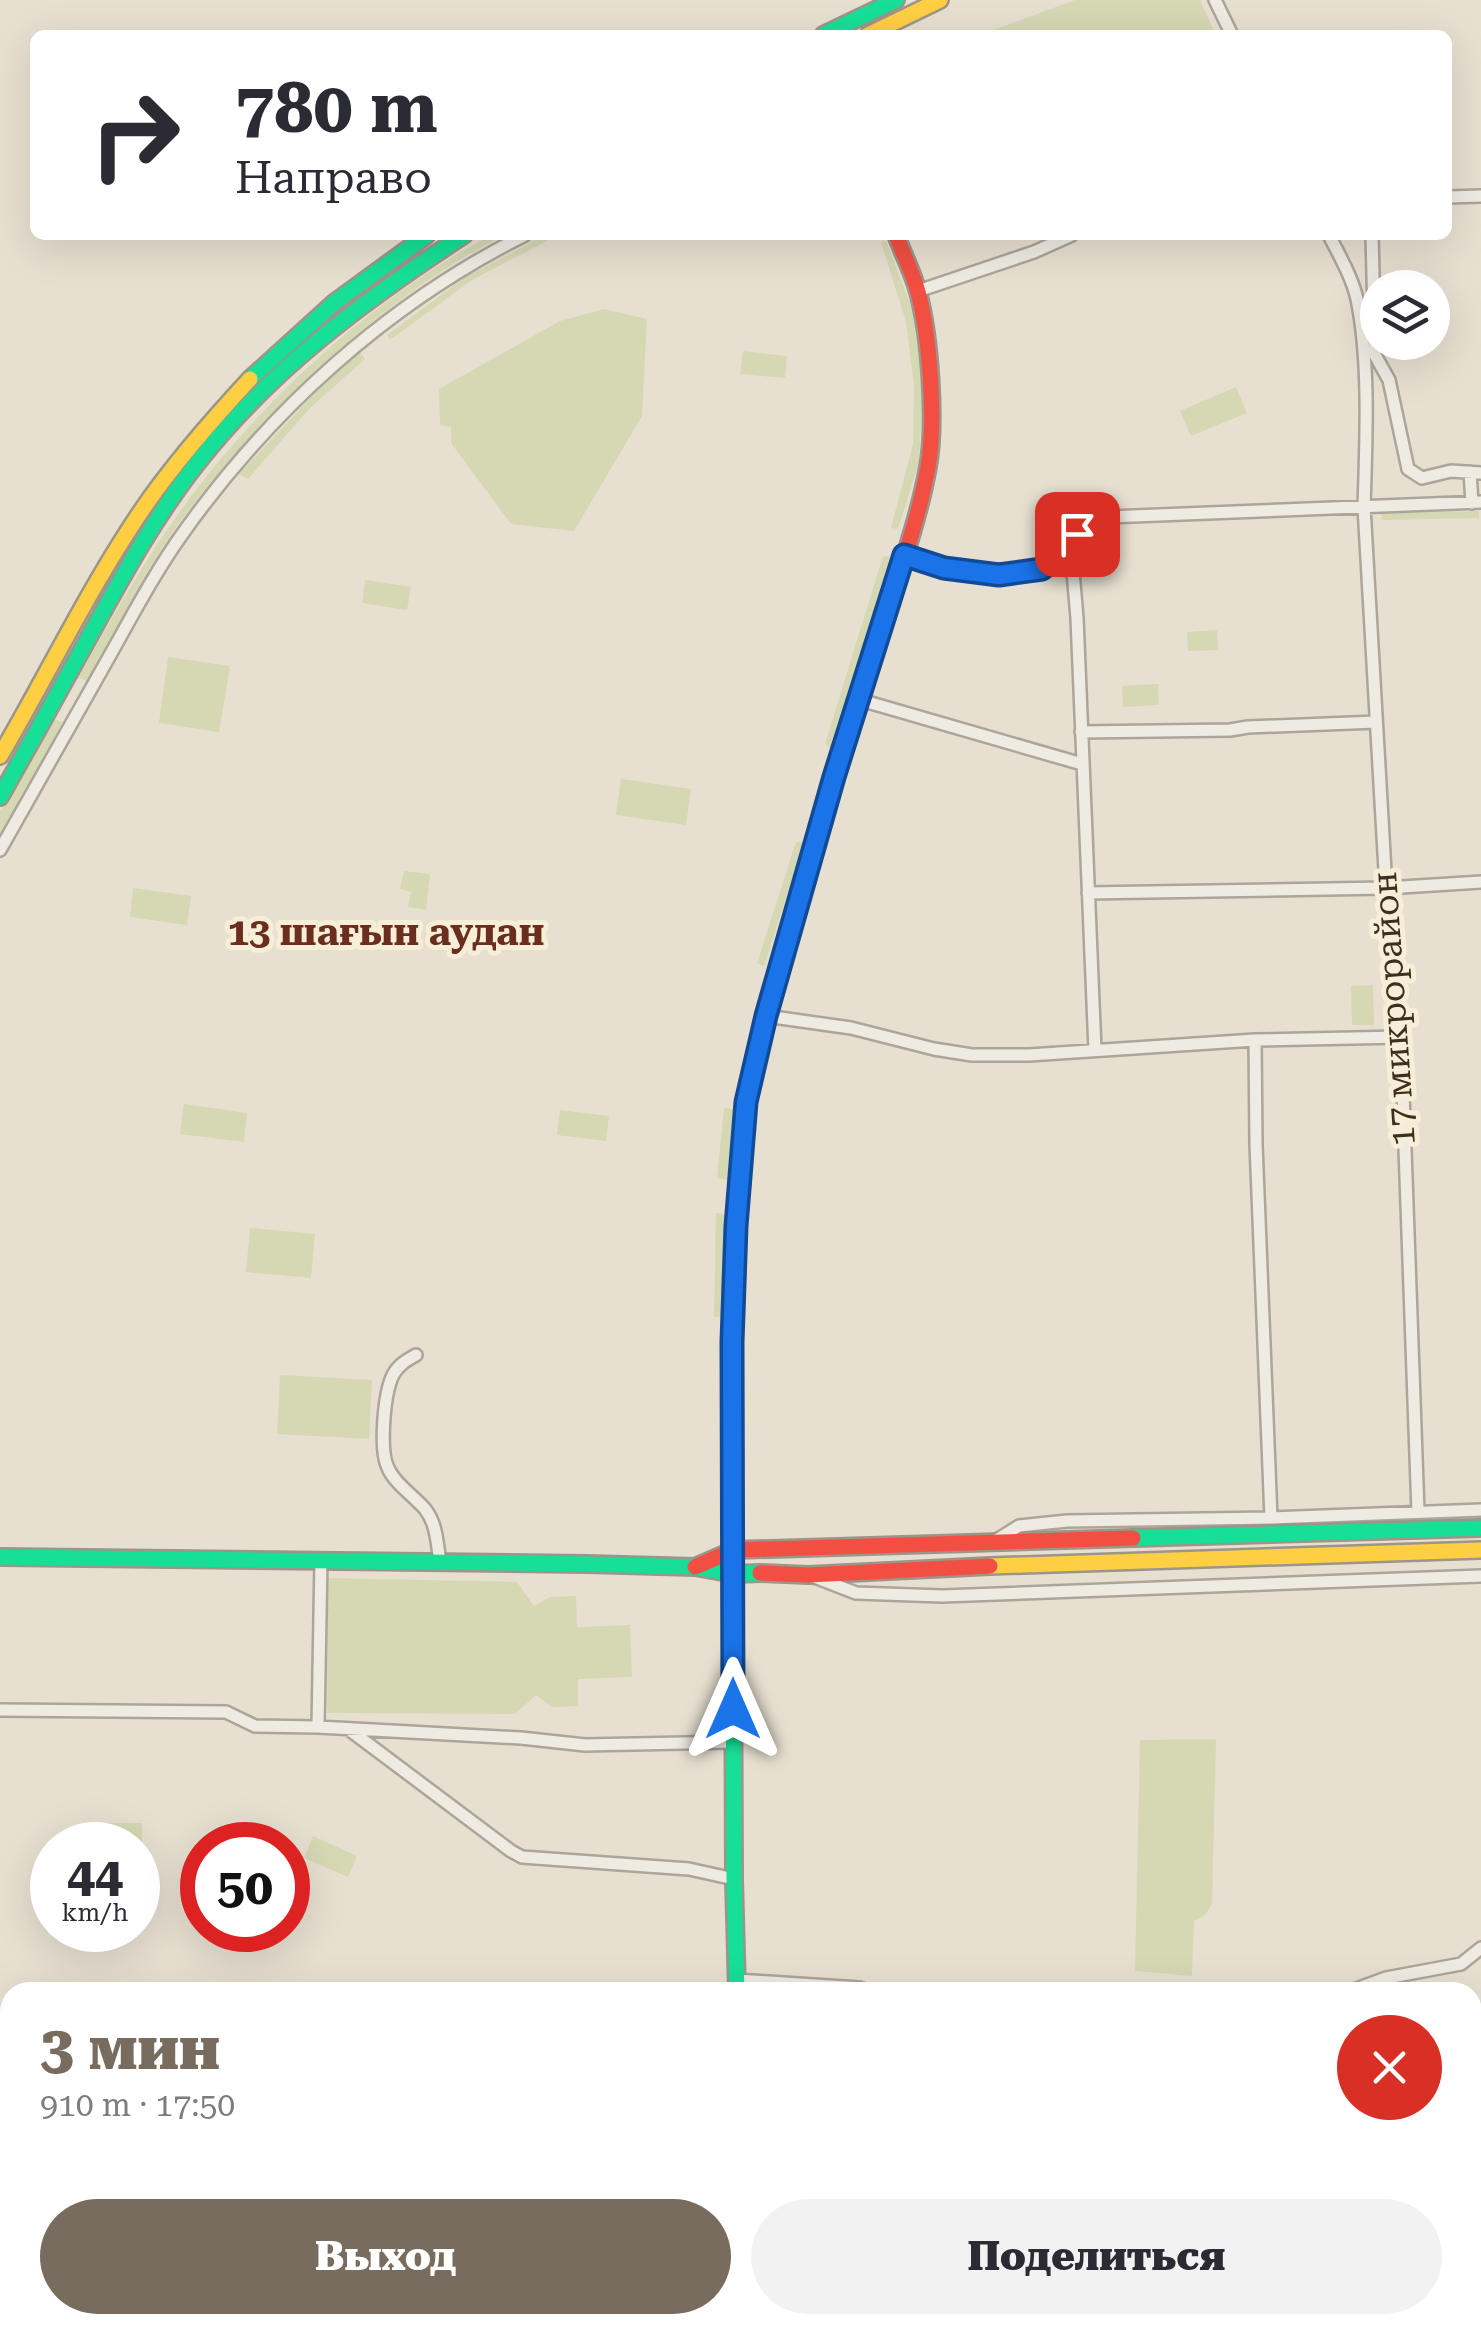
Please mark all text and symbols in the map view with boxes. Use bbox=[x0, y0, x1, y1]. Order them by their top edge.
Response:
text: 780 m bbox=[235, 67, 438, 149]
icon: right bbox=[70, 70, 200, 200]
text: Направо bbox=[235, 151, 432, 204]
map controls bbox=[1360, 270, 1450, 360]
button: layers bbox=[1360, 270, 1450, 360]
pin bbox=[1035, 492, 1120, 577]
icon: arrive bbox=[1050, 507, 1105, 562]
street label: 17 микрорайон bbox=[1364, 870, 1424, 1148]
district label: 13 шағын аудан bbox=[228, 910, 544, 954]
position arrow bbox=[681, 1657, 785, 1761]
speed limit sign: 50 bbox=[180, 1822, 310, 1952]
text: 44 bbox=[67, 1846, 123, 1904]
text: km/h bbox=[62, 1898, 128, 1927]
text: 3 мин bbox=[40, 2013, 220, 2084]
button: close bbox=[1337, 2015, 1442, 2120]
text: 910 m · 17:50 bbox=[40, 2086, 235, 2124]
button: Выход bbox=[40, 2199, 731, 2314]
button: Поделиться bbox=[751, 2199, 1442, 2314]

